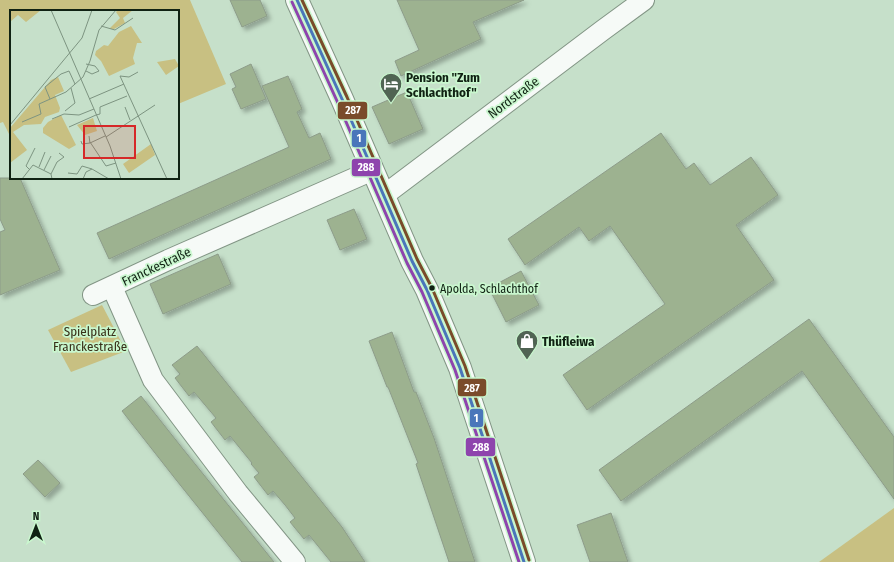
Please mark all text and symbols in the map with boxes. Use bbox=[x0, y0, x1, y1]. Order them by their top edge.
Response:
inset map bbox=[10, 10, 179, 179]
place label: Pension "Zum Schlachthof" bbox=[406, 70, 480, 100]
hotel icon: Pension "Zum Schlachthof" bbox=[378, 71, 404, 104]
street label: Nordstraße bbox=[485, 73, 542, 121]
line badge: 287 bbox=[337, 101, 368, 120]
text: 287 bbox=[344, 104, 361, 117]
line badge: 1 bbox=[351, 129, 367, 148]
text: 1 bbox=[357, 132, 361, 145]
line badge: 288 bbox=[351, 158, 381, 177]
text: 288 bbox=[357, 161, 375, 174]
street label: Franckestraße bbox=[119, 244, 193, 289]
place label: Apolda, Schlachthof bbox=[440, 282, 539, 296]
marker: Apolda, Schlachthof bbox=[427, 283, 437, 293]
park label: Spielplatz Franckestraße bbox=[53, 324, 127, 354]
shop icon: Thüfleiwa bbox=[514, 328, 540, 361]
place label: Thüfleiwa bbox=[542, 334, 595, 349]
line badge: 287 bbox=[457, 378, 487, 397]
text: 287 bbox=[463, 382, 480, 395]
line badge: 1 bbox=[469, 408, 484, 428]
text: 1 bbox=[474, 412, 478, 425]
line badge: 288 bbox=[465, 437, 496, 457]
text: 288 bbox=[472, 441, 490, 454]
north arrow bbox=[16, 506, 56, 546]
text: N bbox=[33, 510, 39, 523]

